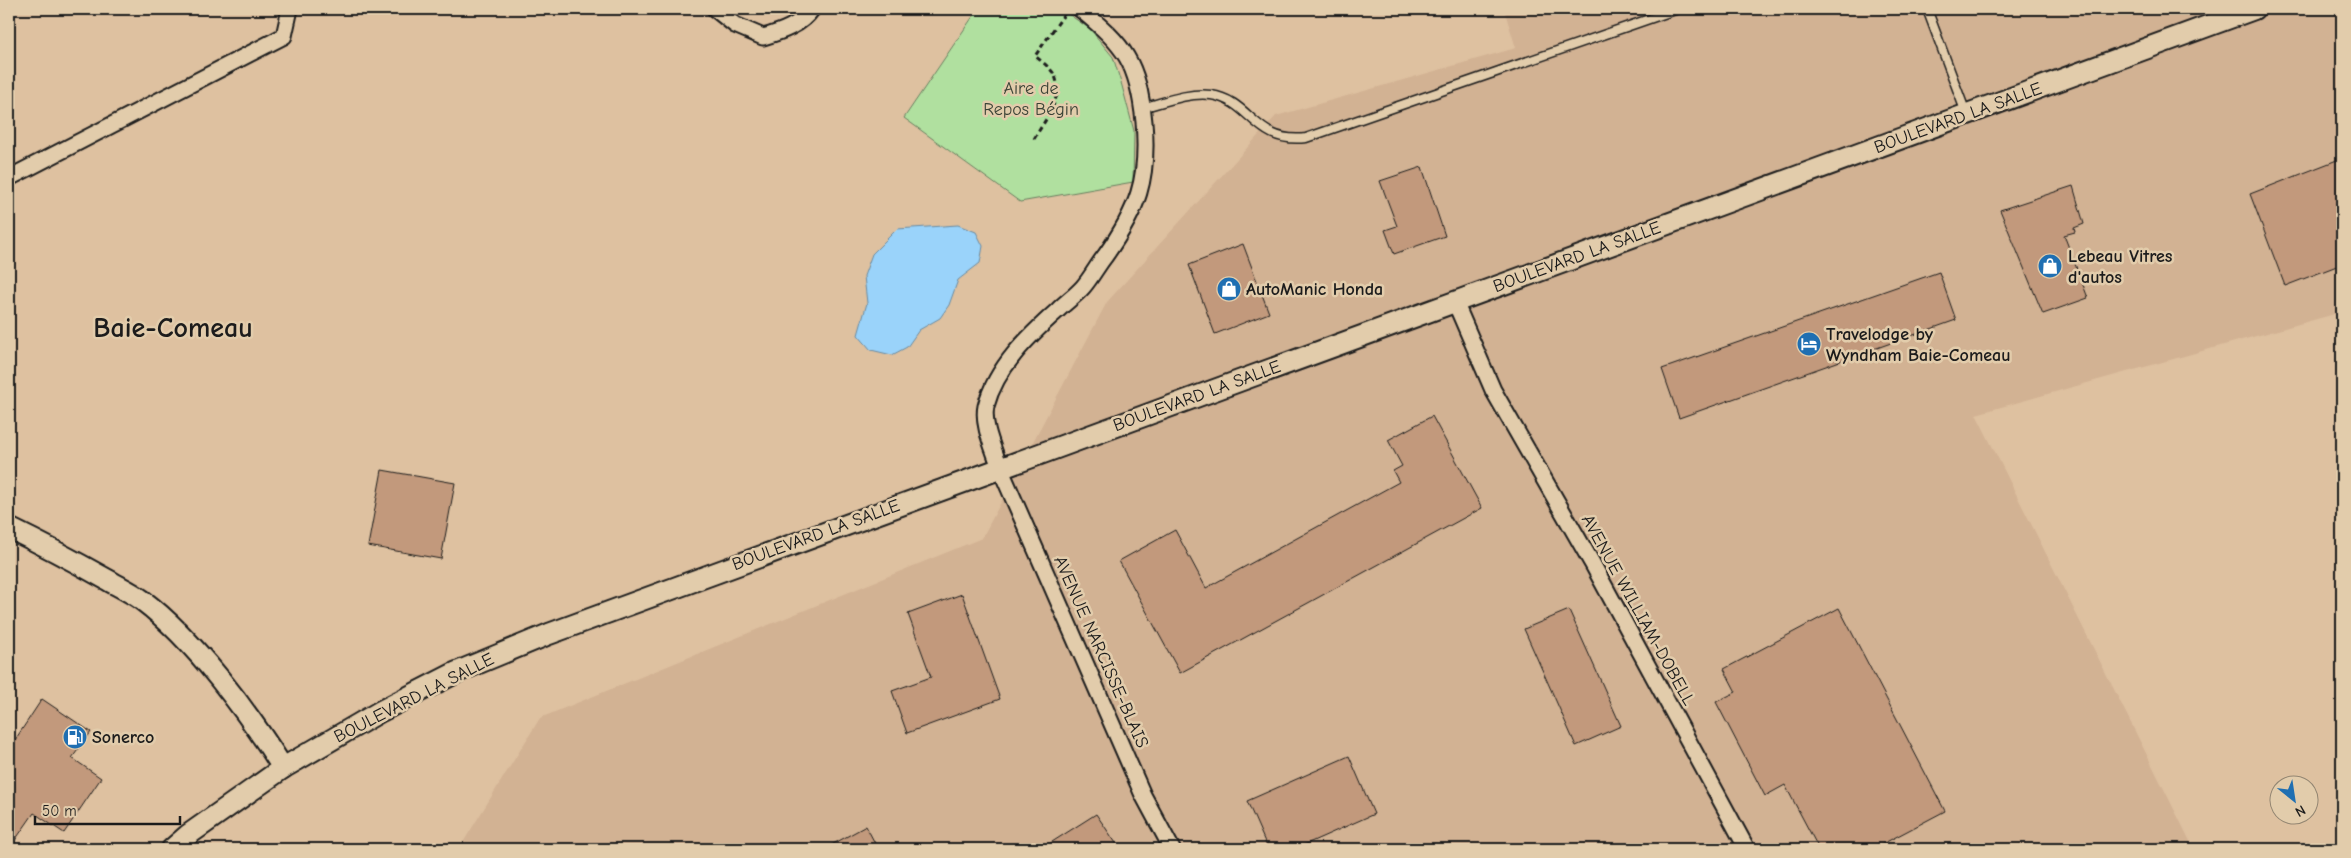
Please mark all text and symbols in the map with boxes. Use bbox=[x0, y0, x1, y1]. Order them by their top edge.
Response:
park label: Aire de Repos Bégin bbox=[983, 78, 1079, 120]
street label: BOULEVARD LA SALLE bbox=[1871, 78, 2045, 158]
street label: BOULEVARD LA SALLE bbox=[1490, 217, 1664, 297]
place label: Lebeau Vitres d'autos bbox=[2068, 246, 2173, 288]
shop icon: Lebeau Vitres d'autos bbox=[2037, 253, 2063, 279]
shop icon: AutoManic Honda bbox=[1216, 276, 1242, 302]
place label: AutoManic Honda bbox=[1246, 279, 1383, 300]
district label: Baie-Comeau bbox=[93, 312, 253, 344]
place label: Travelodge by Wyndham Baie-Comeau bbox=[1826, 324, 2011, 366]
hotel icon: Travelodge by Wyndham Baie-Comeau bbox=[1796, 331, 1822, 357]
street label: BOULEVARD LA SALLE bbox=[1110, 356, 1284, 436]
street label: BOULEVARD LA SALLE bbox=[729, 495, 903, 575]
street label: AVENUE WILLIAM-DOBELL bbox=[1577, 511, 1699, 709]
street label: AVENUE NARCISSE-BLAIS bbox=[1049, 553, 1153, 751]
street label: BOULEVARD LA SALLE bbox=[330, 648, 498, 747]
fuel station icon: Sonerco bbox=[62, 724, 88, 750]
place label: Sonerco bbox=[92, 727, 154, 748]
north arrow bbox=[2268, 776, 2318, 826]
scale bar bbox=[35, 793, 180, 825]
text: N bbox=[2292, 801, 2308, 820]
text: 50 m bbox=[42, 802, 77, 820]

